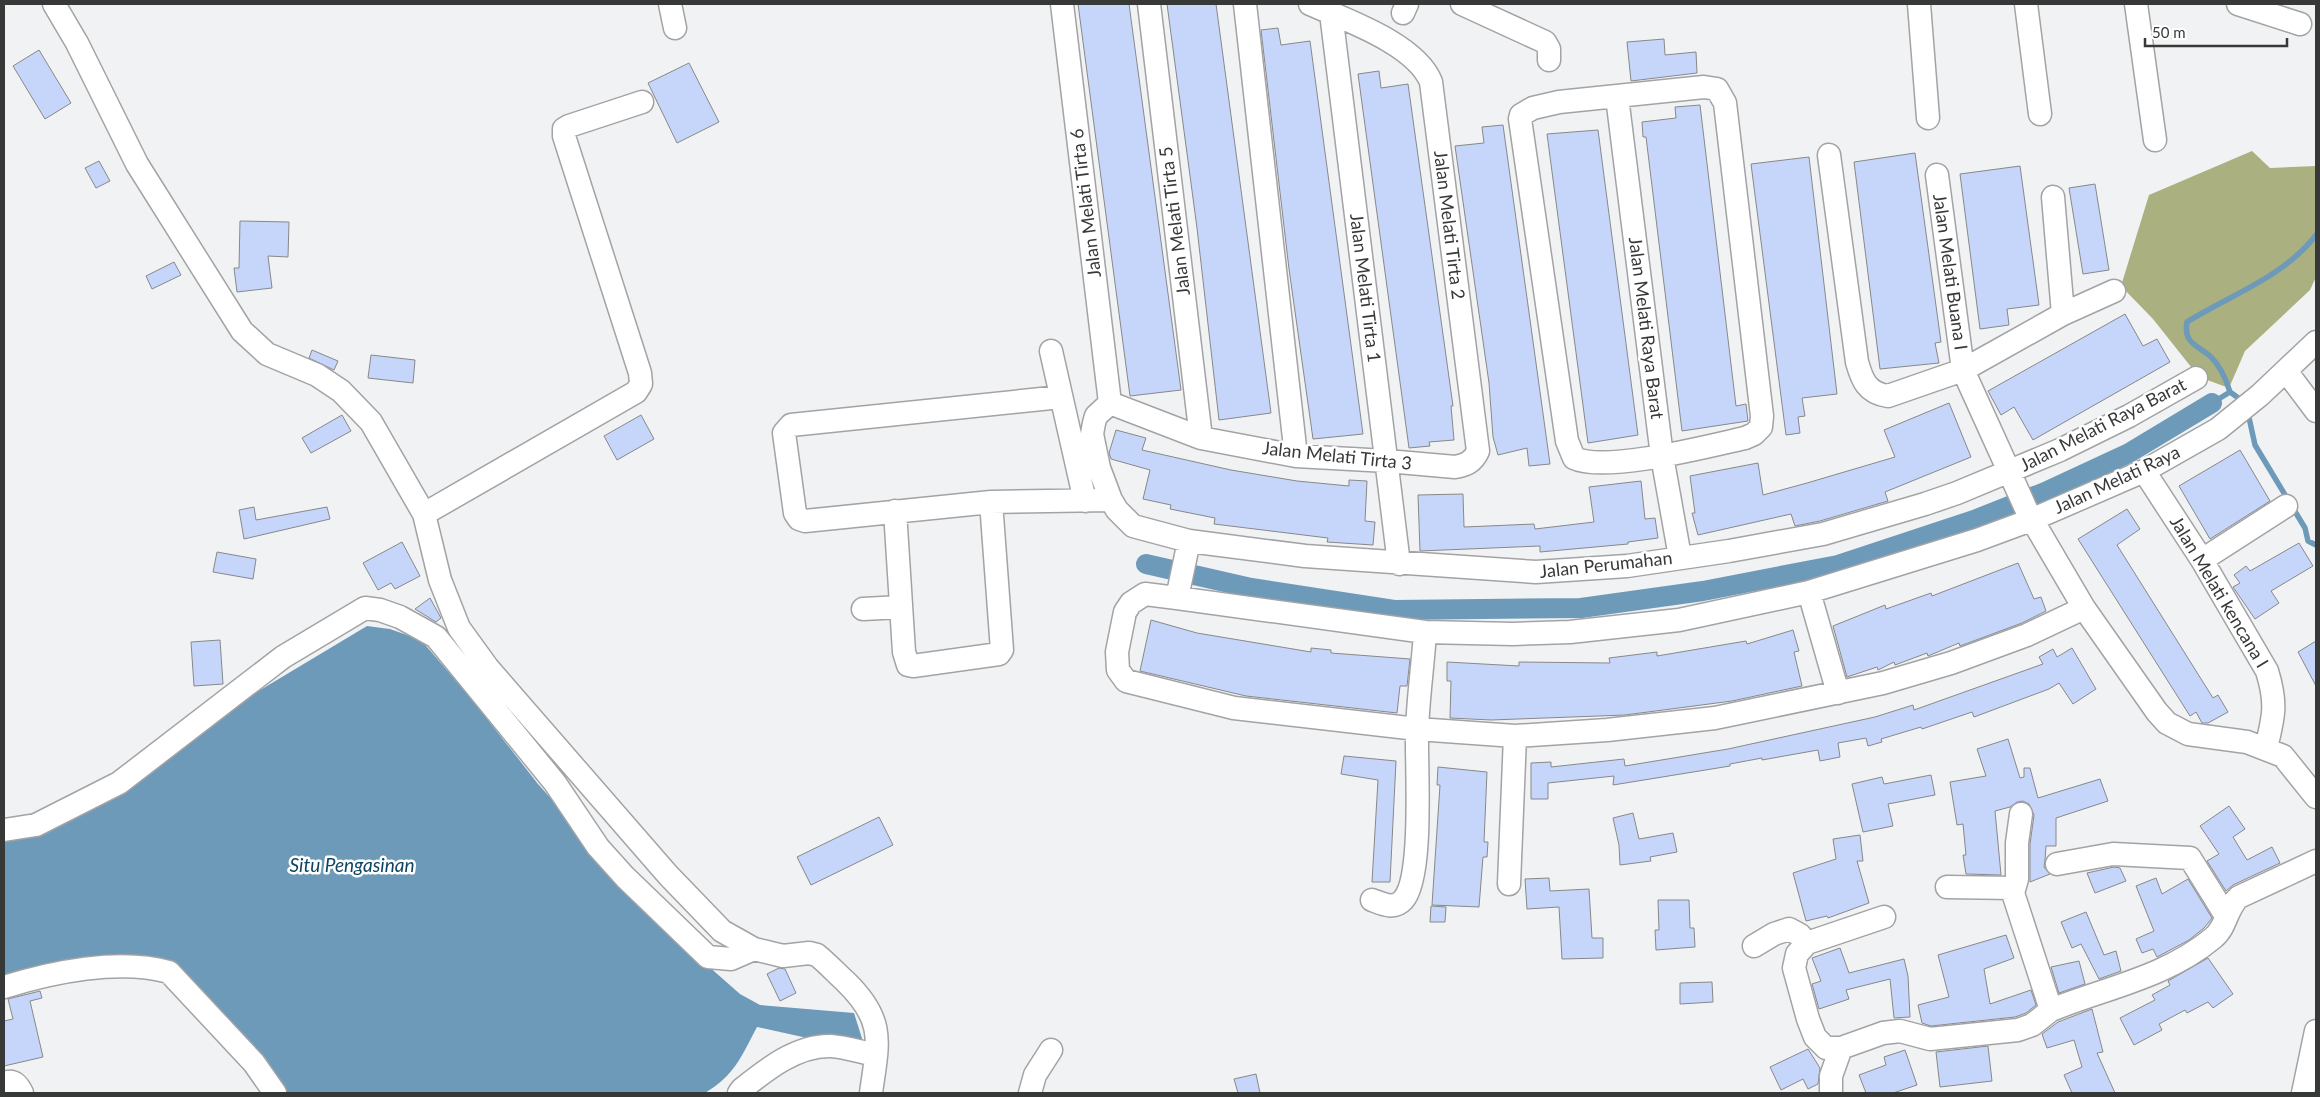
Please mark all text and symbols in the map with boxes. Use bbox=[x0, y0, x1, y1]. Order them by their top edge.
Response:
scale bar bbox=[2145, 15, 2288, 47]
text: 50 m bbox=[2152, 23, 2186, 41]
street label: Jalan Melati Tirta 6 bbox=[1065, 127, 1105, 279]
street label: Jalan Melati Tirta 5 bbox=[1154, 145, 1194, 297]
street label: Jalan Melati Tirta 2 bbox=[1430, 149, 1470, 301]
street label: Jalan Melati Buana I bbox=[1929, 192, 1973, 352]
street label: Jalan Melati Tirta 1 bbox=[1346, 212, 1386, 364]
street label: Jalan Melati Raya Barat bbox=[1625, 236, 1669, 421]
street label: Jalan Melati Raya Barat bbox=[2016, 372, 2190, 476]
street label: Jalan Melati Tirta 3 bbox=[1261, 436, 1413, 474]
street label: Jalan Melati Raya bbox=[2050, 440, 2183, 518]
street label: Jalan Melati kencana I bbox=[2166, 512, 2274, 671]
street label: Jalan Perumahan bbox=[1538, 546, 1673, 582]
water label: Situ Pengasinan bbox=[290, 853, 414, 876]

